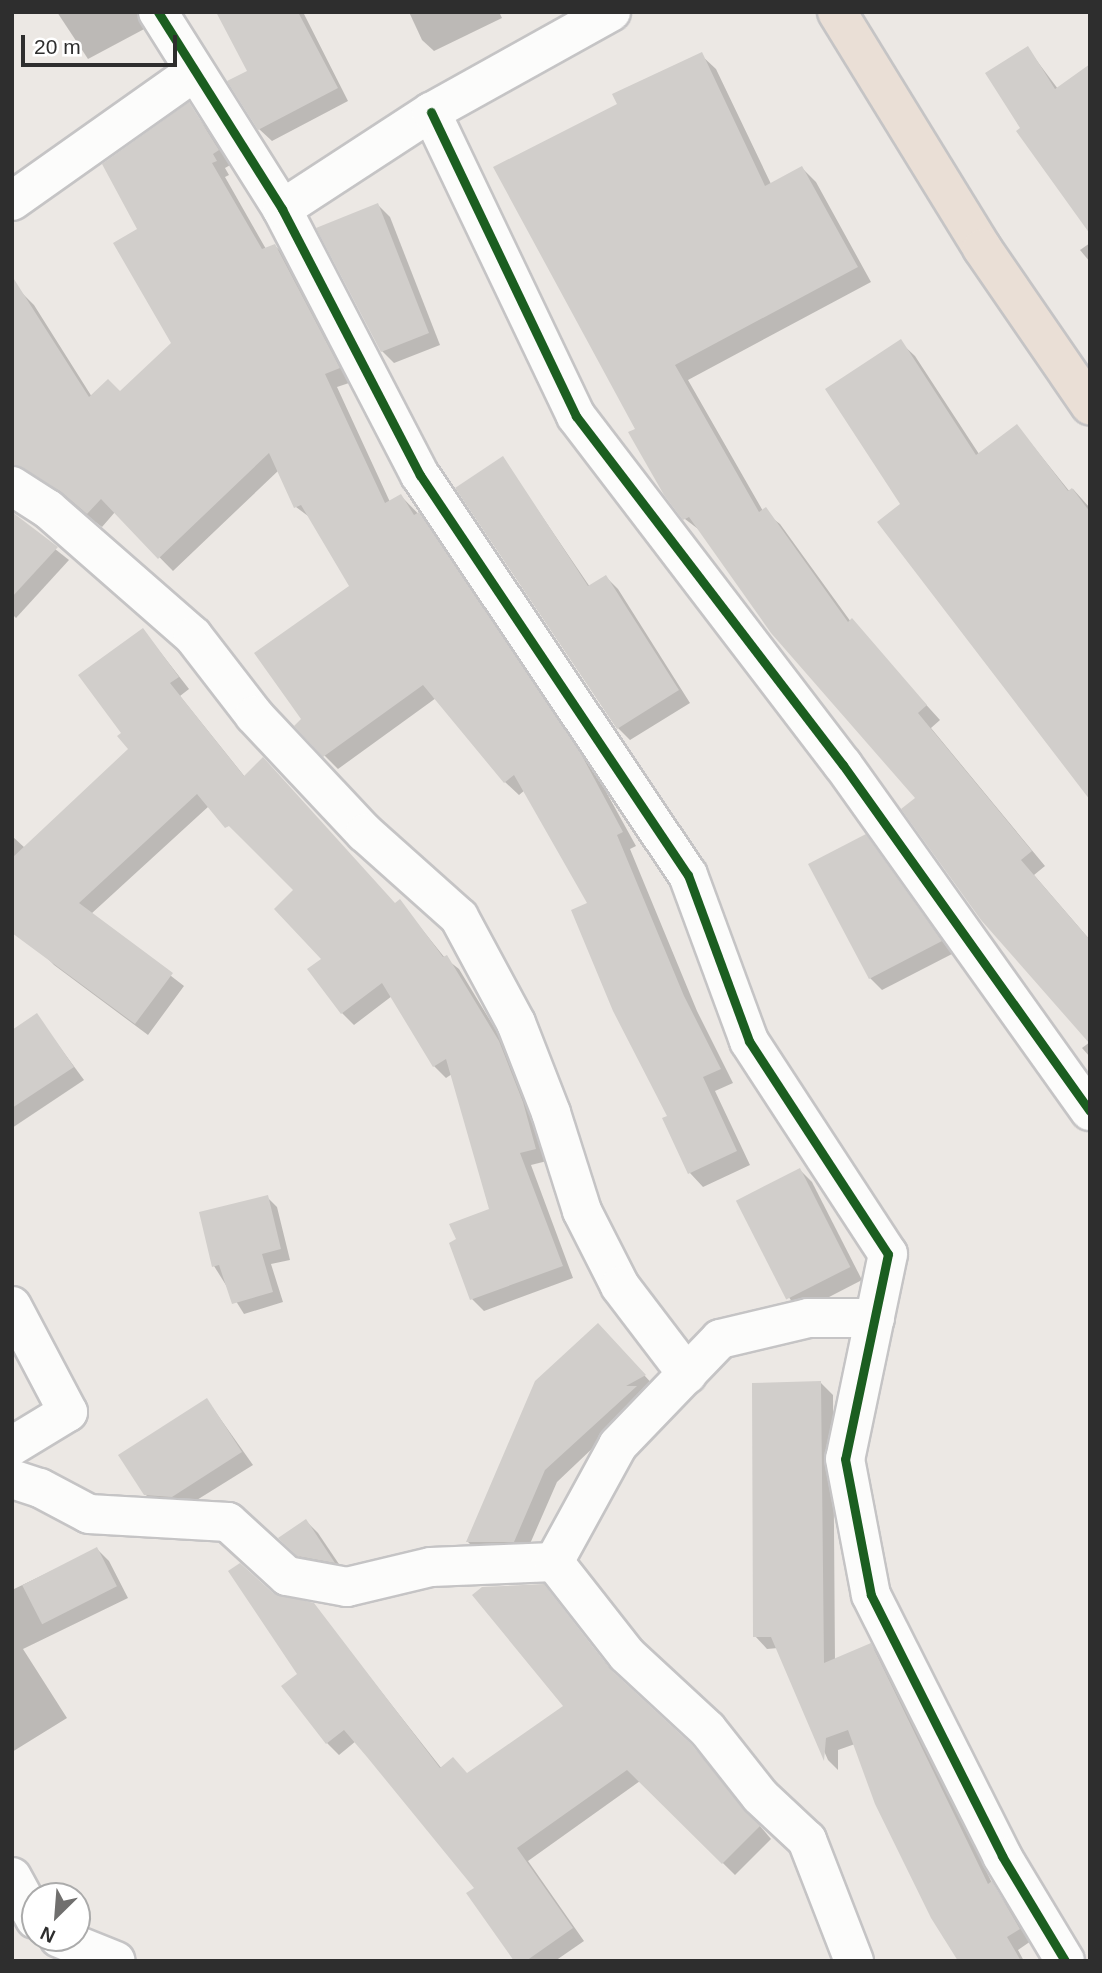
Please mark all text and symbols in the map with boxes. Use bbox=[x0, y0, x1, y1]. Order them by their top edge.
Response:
scale bar bbox=[24, 21, 180, 65]
text: 20 m bbox=[34, 35, 81, 58]
north arrow bbox=[21, 1882, 91, 1952]
text: N bbox=[37, 1922, 58, 1947]

